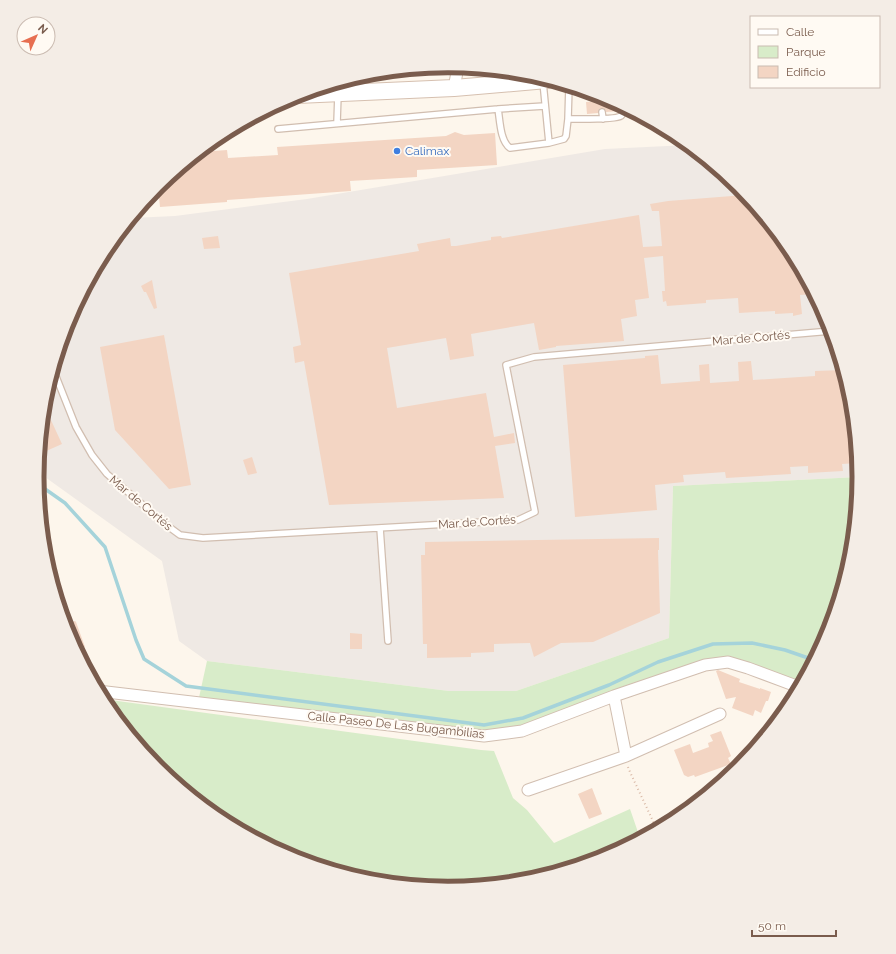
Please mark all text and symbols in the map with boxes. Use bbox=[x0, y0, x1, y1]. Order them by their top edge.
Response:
north arrow bbox=[16, 16, 56, 56]
legend bbox=[750, 16, 880, 88]
text: N bbox=[35, 22, 50, 37]
text: Calle bbox=[786, 25, 814, 39]
text: Parque bbox=[786, 45, 826, 59]
text: Edificio bbox=[786, 65, 826, 79]
place label: Calimax bbox=[405, 144, 449, 158]
marker: Calimax bbox=[392, 146, 402, 156]
street label: Mar de Cortés bbox=[712, 328, 791, 348]
street label: Mar de Cortés bbox=[107, 473, 175, 534]
street label: Mar de Cortés bbox=[438, 512, 517, 532]
street label: Calle Paseo De Las Bugambilias bbox=[307, 709, 485, 741]
scale bar bbox=[752, 912, 836, 938]
text: 50 m bbox=[758, 919, 786, 933]

